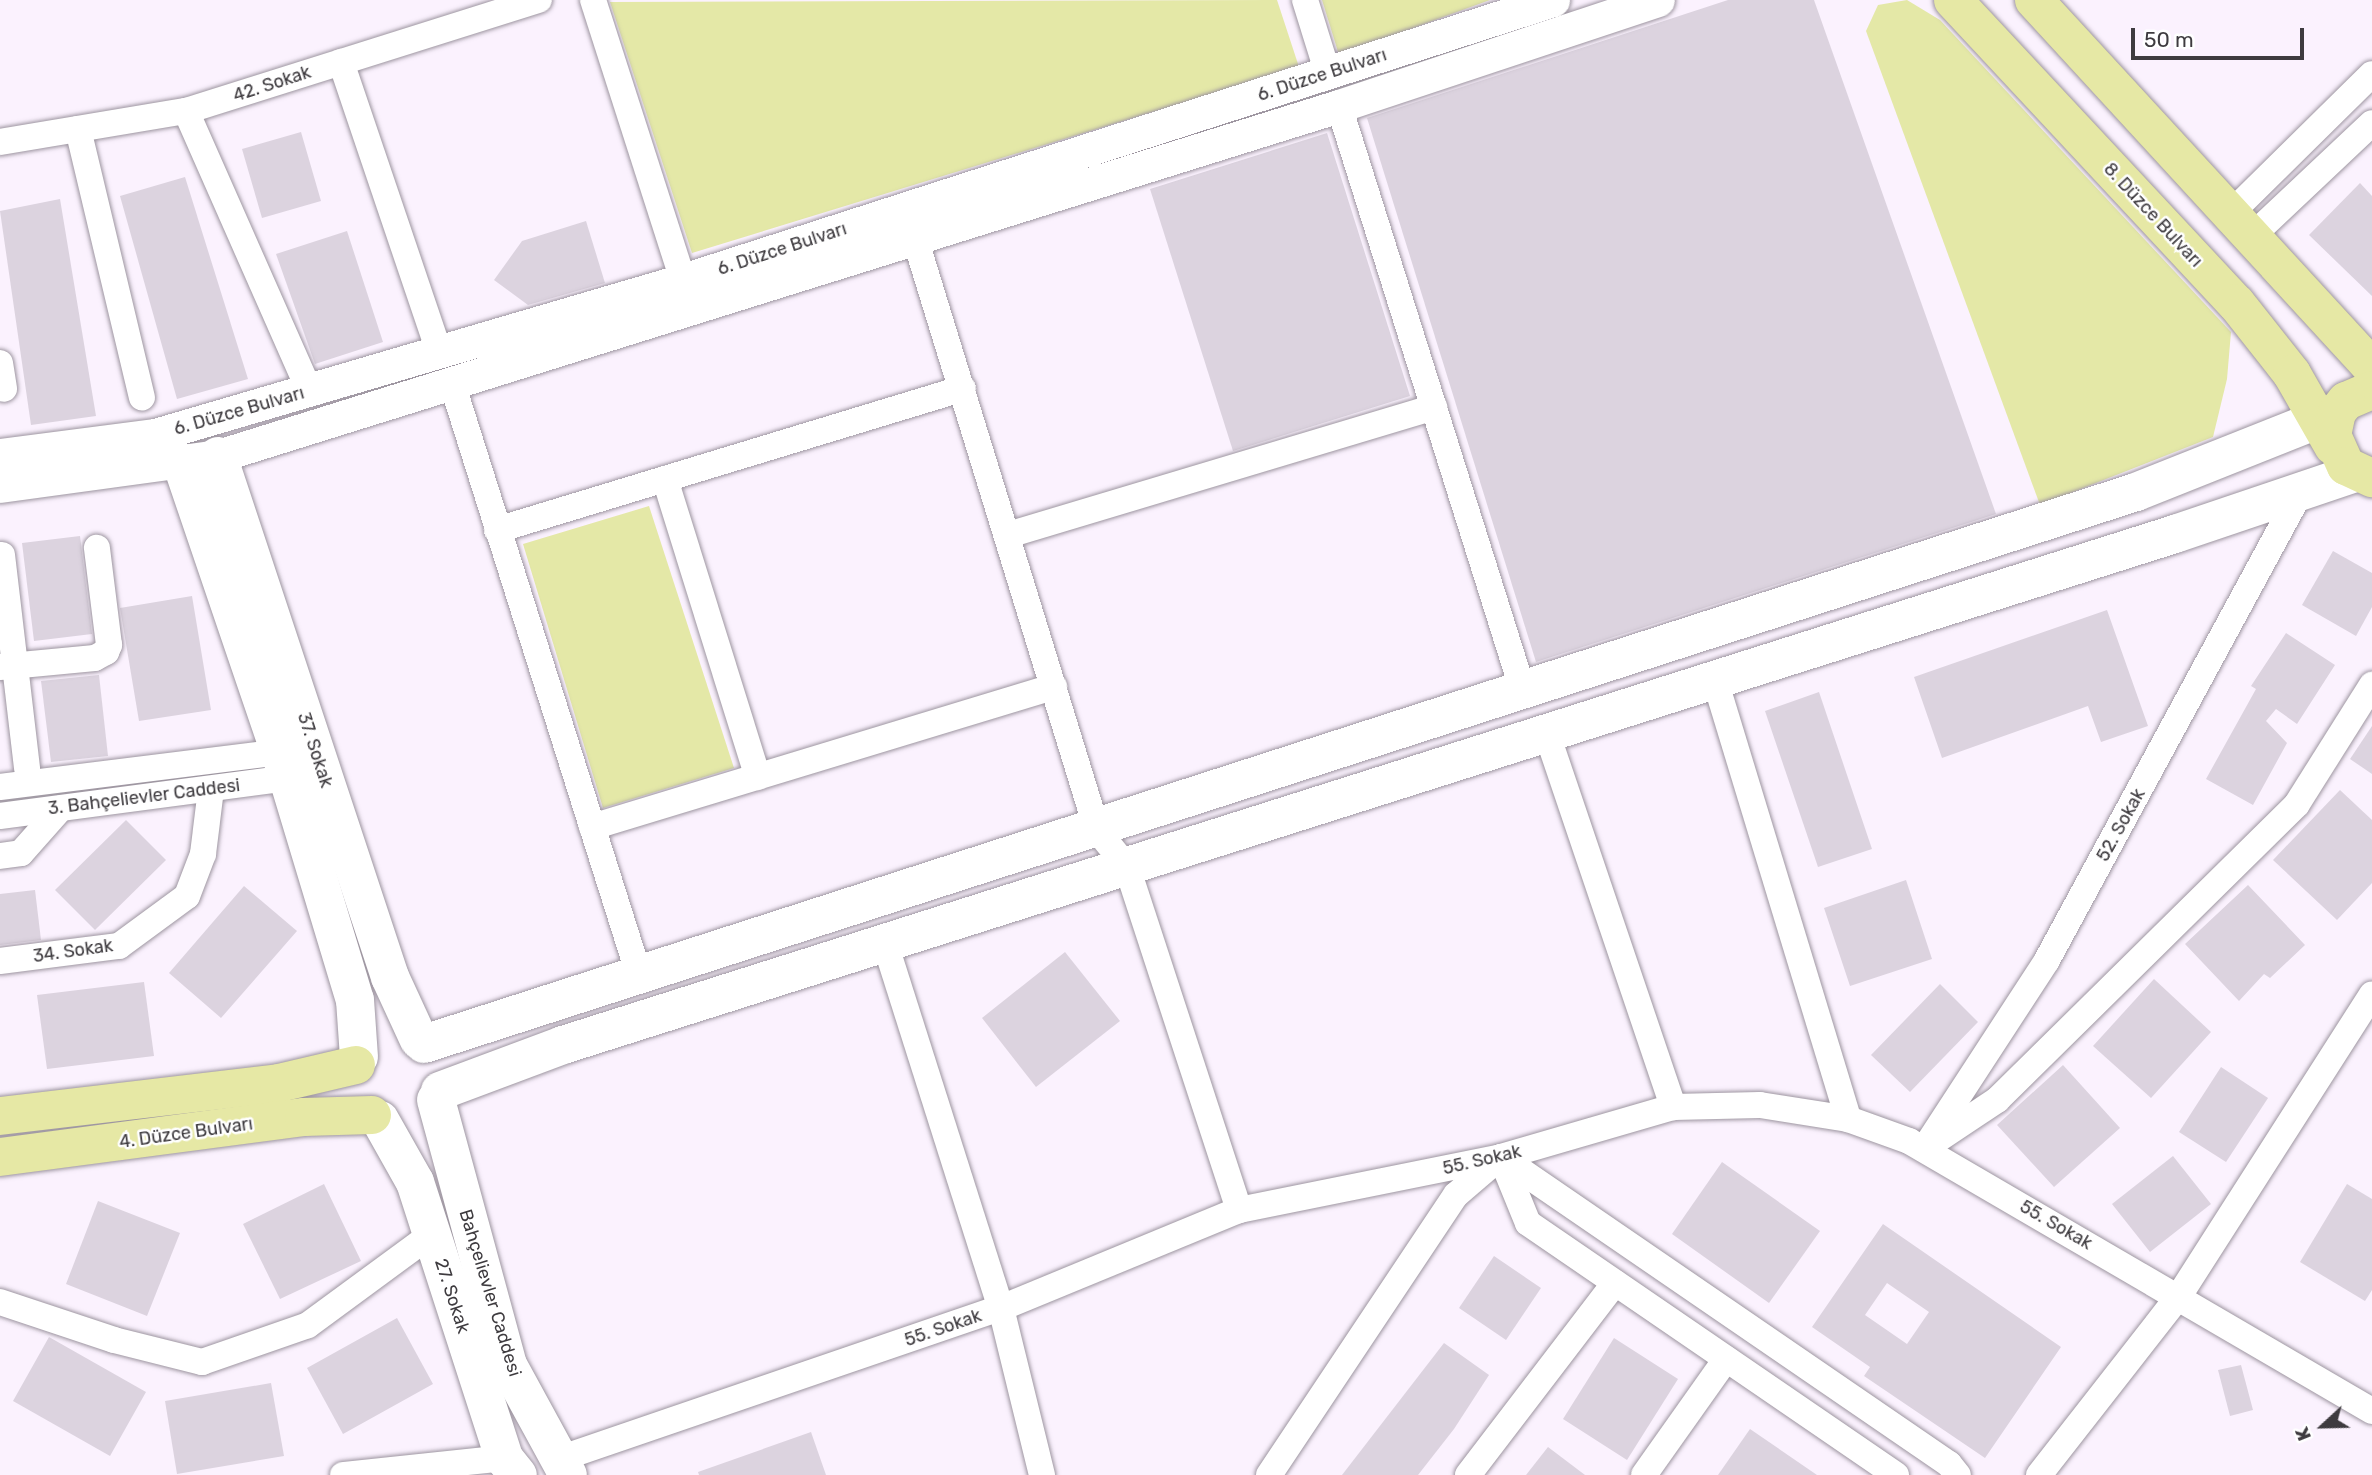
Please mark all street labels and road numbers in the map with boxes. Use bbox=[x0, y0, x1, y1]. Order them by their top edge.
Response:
street label: 6. Düzce Bulvarı bbox=[1255, 44, 1389, 106]
street label: 42. Sokak bbox=[230, 61, 314, 107]
street label: 8. Düzce Bulvarı bbox=[2099, 158, 2207, 272]
street label: 6. Düzce Bulvarı bbox=[715, 218, 849, 280]
street label: 6. Düzce Bulvarı bbox=[171, 382, 307, 440]
street label: 37. Sokak bbox=[293, 710, 337, 790]
street label: 3. Bahçelievler Caddesi bbox=[46, 774, 242, 820]
street label: 52. Sokak bbox=[2092, 785, 2150, 865]
street label: 34. Sokak bbox=[32, 935, 114, 967]
street label: 4. Düzce Bulvarı bbox=[118, 1113, 254, 1153]
street label: 55. Sokak bbox=[1441, 1140, 1523, 1180]
street label: 55. Sokak bbox=[2016, 1196, 2096, 1254]
street label: Bahçelievler Caddesi bbox=[454, 1207, 526, 1379]
street label: 27. Sokak bbox=[430, 1256, 474, 1336]
street label: 55. Sokak bbox=[902, 1305, 984, 1351]

